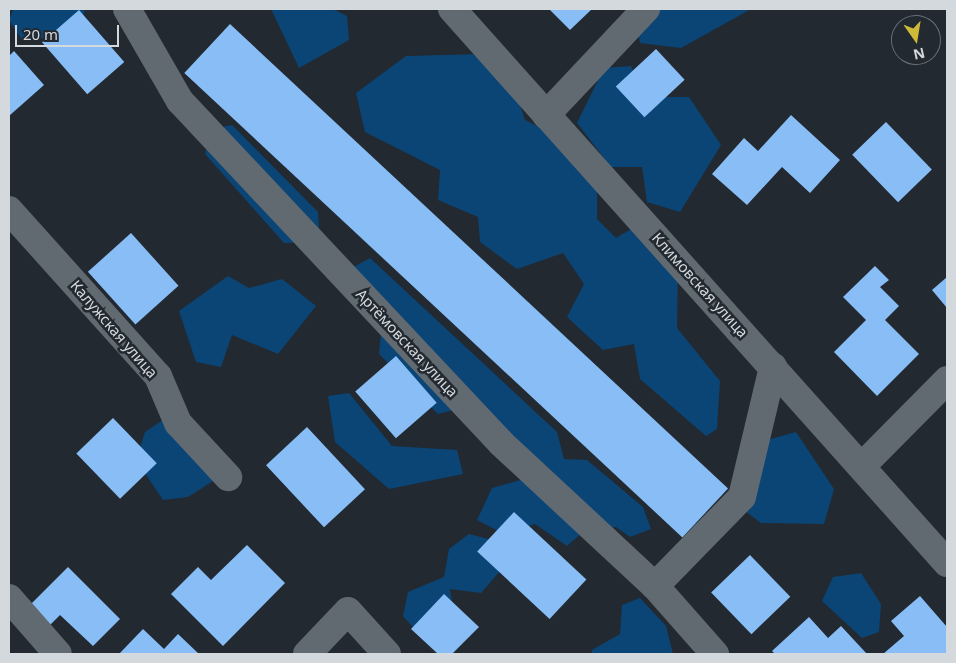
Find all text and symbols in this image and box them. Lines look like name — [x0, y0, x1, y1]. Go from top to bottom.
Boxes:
scale bar — [18, 15, 121, 47]
north arrow — [891, 15, 941, 65]
text: 20 m — [23, 24, 58, 44]
text: N — [912, 44, 927, 65]
street label: Климовская улица — [648, 229, 752, 341]
street label: Калужская улица — [67, 276, 161, 382]
street label: Артёмовская улица — [352, 285, 462, 401]

